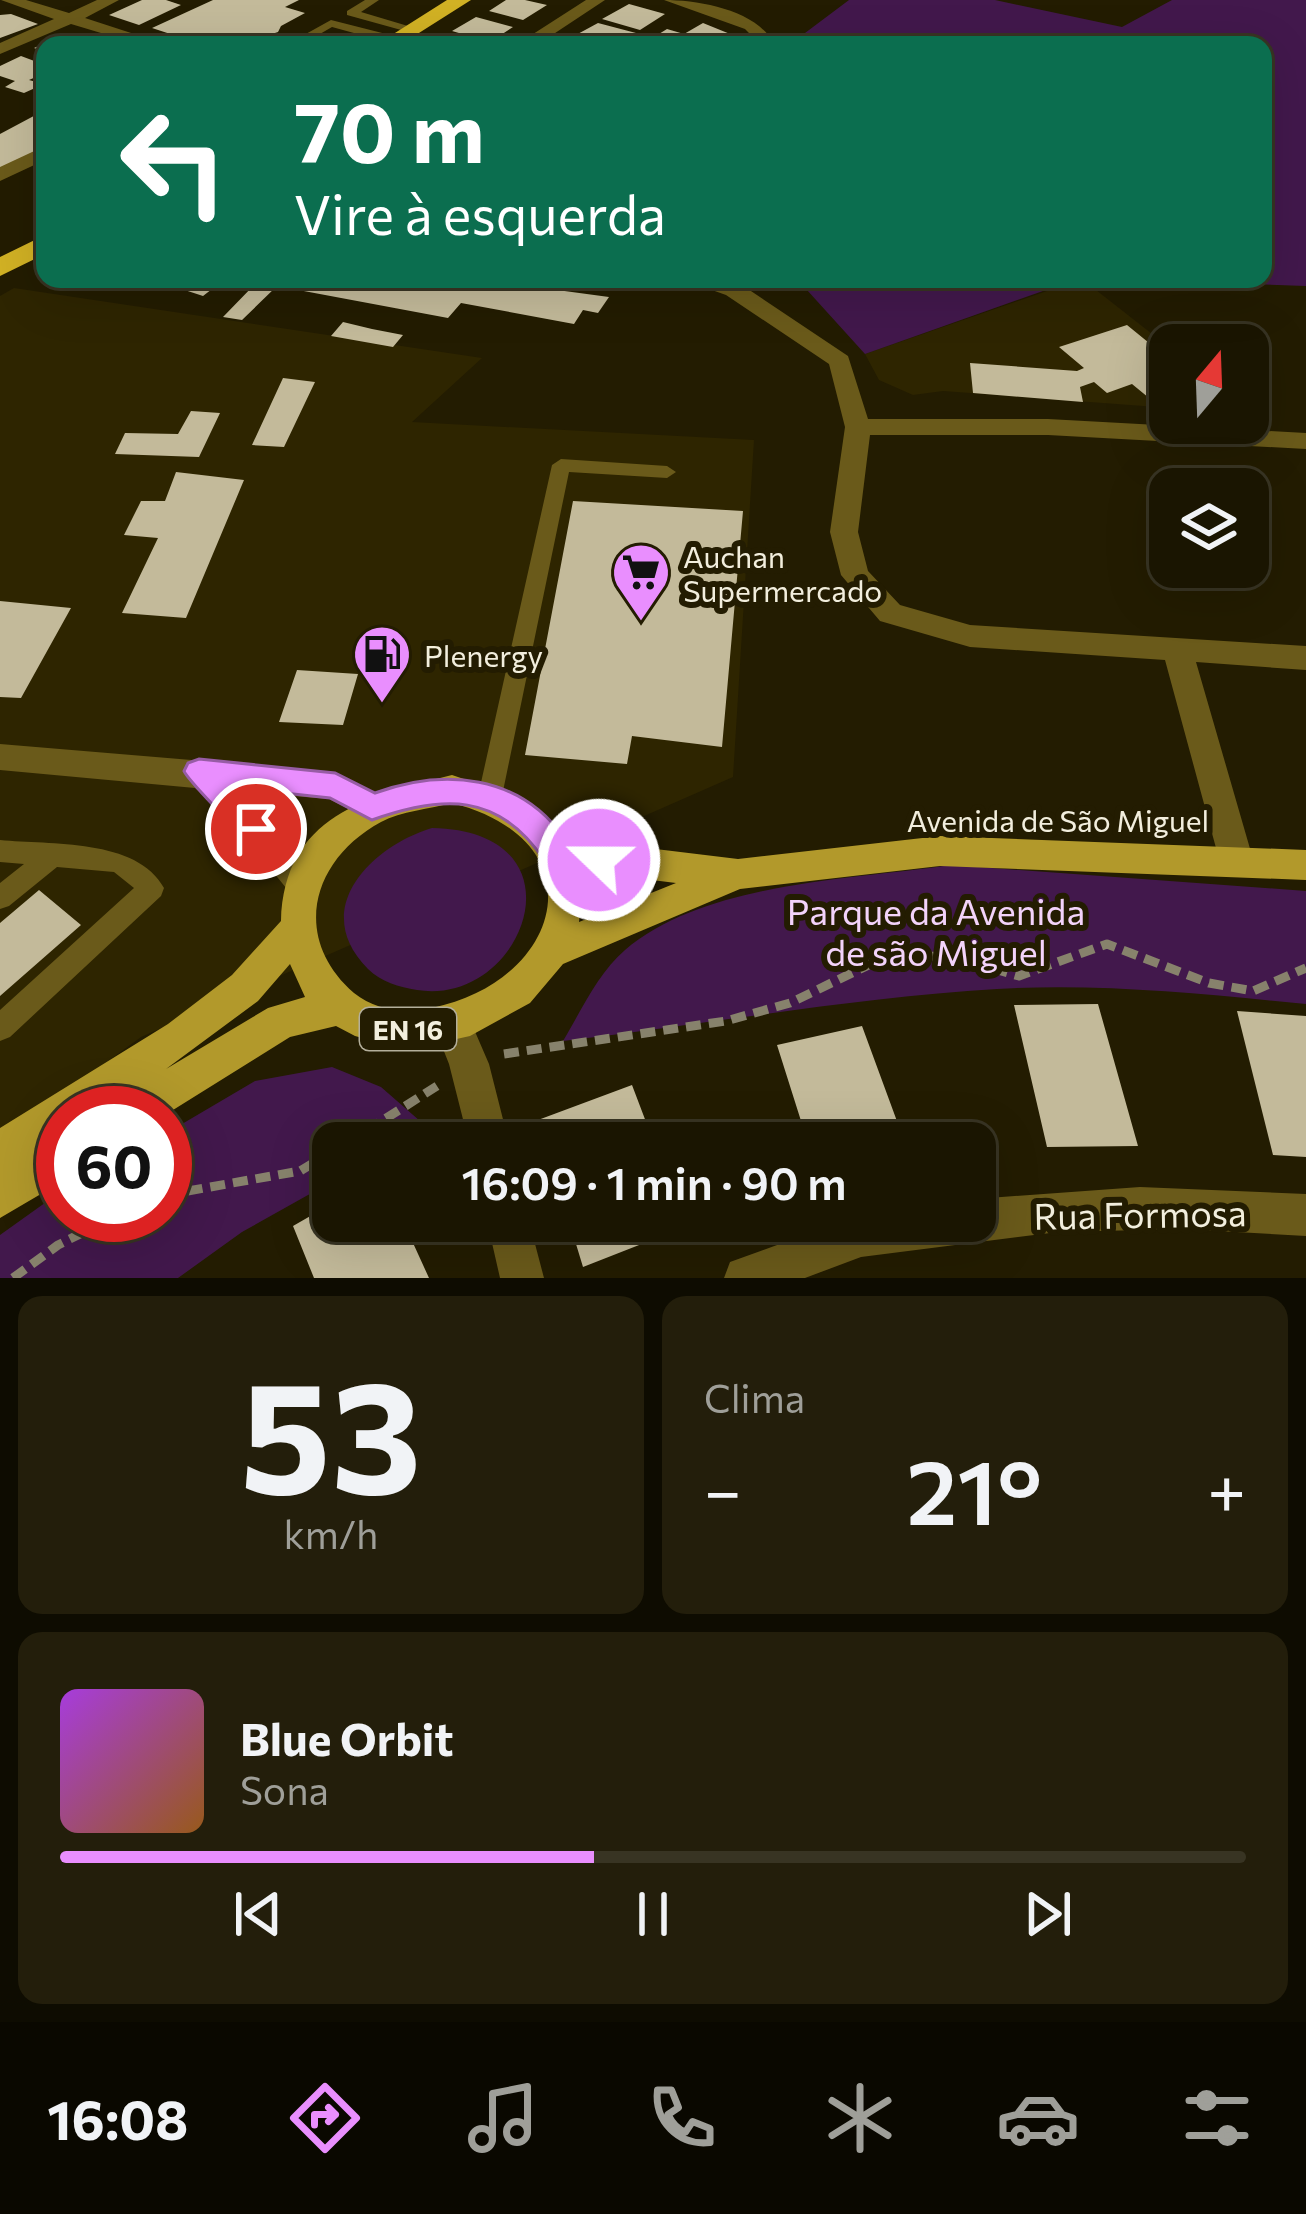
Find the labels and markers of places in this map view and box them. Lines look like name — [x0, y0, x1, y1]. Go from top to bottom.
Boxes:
place label: Auchan Supermercado — [683, 537, 882, 608]
supermarket icon: Auchan Supermercado — [610, 541, 672, 623]
fuel station icon: Plenergy — [351, 623, 413, 705]
place label: Plenergy — [424, 636, 543, 673]
pin — [205, 778, 307, 880]

